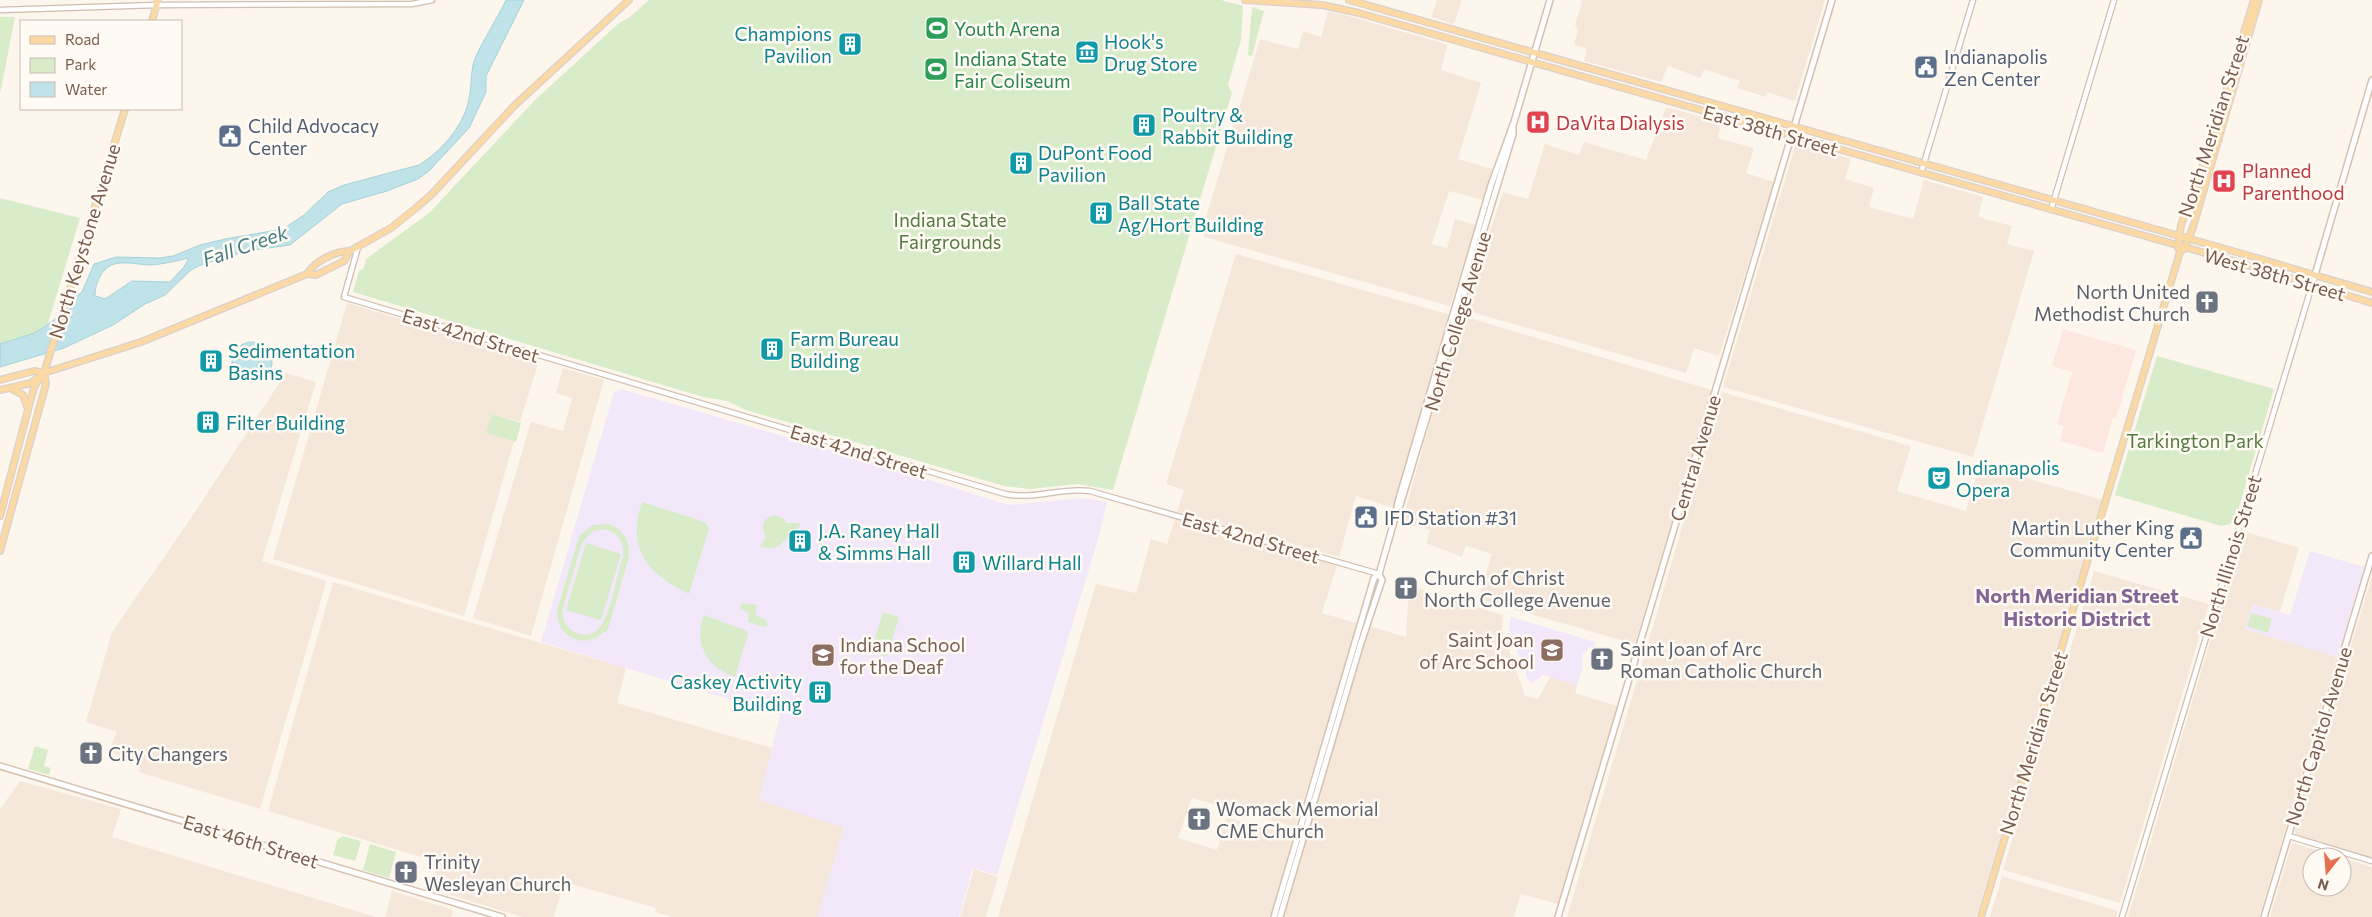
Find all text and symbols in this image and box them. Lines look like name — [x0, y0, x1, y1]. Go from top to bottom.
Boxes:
sports icon: Youth Arena — [924, 15, 950, 41]
place label: Youth Arena — [954, 17, 1060, 40]
legend — [20, 20, 182, 110]
place label: Champions Pavilion — [735, 22, 832, 67]
text: Road — [65, 30, 100, 48]
place label: Hook's Drug Store — [1104, 30, 1197, 75]
building icon: Champions Pavilion — [837, 31, 863, 57]
street label: North Meridian Street — [2173, 32, 2253, 220]
museum icon: Hook's Drug Store — [1074, 39, 1100, 65]
place label: Indianapolis Zen Center — [1944, 45, 2048, 90]
place label: Indiana State Fair Coliseum — [954, 47, 1071, 92]
public building icon: Indianapolis Zen Center — [1913, 54, 1939, 80]
text: Park — [65, 55, 96, 73]
sports icon: Indiana State Fair Coliseum — [923, 56, 949, 82]
text: Water — [65, 80, 107, 98]
street label: East 38th Street — [1701, 100, 1841, 160]
place label: Poultry & Rabbit Building — [1162, 103, 1293, 148]
hospital icon: DaVita Dialysis — [1525, 109, 1551, 135]
place label: DaVita Dialysis — [1556, 111, 1685, 134]
building icon: Poultry & Rabbit Building — [1131, 112, 1157, 138]
place label: Child Advocacy Center — [248, 114, 379, 159]
public building icon: Child Advocacy Center — [217, 123, 243, 149]
street label: North Keystone Avenue — [43, 141, 125, 341]
place label: DuPont Food Pavilion — [1038, 141, 1152, 186]
building icon: DuPont Food Pavilion — [1008, 150, 1034, 176]
place label: Planned Parenthood — [2242, 159, 2344, 204]
hospital icon: Planned Parenthood — [2211, 168, 2237, 194]
place label: Ball State Ag/Hort Building — [1118, 191, 1264, 236]
building icon: Ball State Ag/Hort Building — [1088, 200, 1114, 226]
park label: Indiana State Fairgrounds — [894, 208, 1006, 253]
water label: Fall Creek — [199, 219, 292, 271]
street label: North College Avenue — [1419, 228, 1495, 414]
street label: West 38th Street — [2201, 243, 2349, 305]
place label: North United Methodist Church — [2034, 280, 2190, 325]
church icon: North United Methodist Church — [2194, 289, 2220, 315]
street label: East 42nd Street — [400, 303, 543, 367]
place label: Farm Bureau Building — [790, 327, 899, 372]
building icon: Farm Bureau Building — [759, 336, 785, 362]
place label: Sedimentation Basins — [228, 339, 355, 384]
building icon: Sedimentation Basins — [198, 348, 224, 374]
street label: Central Avenue — [1665, 392, 1725, 524]
building icon: Filter Building — [195, 409, 221, 435]
place label: Filter Building — [226, 411, 345, 434]
street label: East 42nd Street — [788, 419, 931, 483]
park label: Tarkington Park — [2126, 429, 2264, 452]
place label: Indianapolis Opera — [1956, 456, 2060, 501]
theatre icon: Indianapolis Opera — [1926, 465, 1952, 491]
street label: North Illinois Street — [2194, 472, 2266, 640]
public building icon: IFD Station #31 — [1353, 504, 1379, 530]
street label: East 42nd Street — [1180, 506, 1323, 568]
place label: IFD Station #31 — [1384, 506, 1517, 529]
place label: Martin Luther King Community Center — [2010, 516, 2174, 561]
place label: J.A. Raney Hall & Simms Hall — [818, 519, 940, 564]
public building icon: Martin Luther King Community Center — [2178, 525, 2204, 551]
building icon: J.A. Raney Hall & Simms Hall — [787, 528, 813, 554]
building icon: Willard Hall — [951, 549, 977, 575]
place label: Willard Hall — [982, 551, 1082, 574]
place label: Church of Christ North College Avenue — [1424, 566, 1611, 611]
church icon: Church of Christ North College Avenue — [1393, 575, 1419, 601]
district label: North Meridian Street Historic District — [1975, 583, 2179, 630]
place label: Saint Joan of Arc School — [1419, 628, 1534, 673]
place label: Indiana School for the Deaf — [840, 633, 965, 678]
school or university icon: Saint Joan of Arc School — [1539, 637, 1565, 663]
place label: Saint Joan of Arc Roman Catholic Church — [1620, 637, 1822, 682]
school or university icon: Indiana School for the Deaf — [810, 642, 836, 668]
street label: North Capitol Avenue — [2280, 644, 2356, 828]
church icon: Saint Joan of Arc Roman Catholic Church — [1589, 646, 1615, 672]
street label: North Meridian Street — [1994, 648, 2072, 837]
place label: Caskey Activity Building — [670, 670, 802, 715]
building icon: Caskey Activity Building — [807, 679, 833, 705]
church icon: City Changers — [78, 740, 104, 766]
place label: City Changers — [108, 742, 228, 765]
place label: Womack Memorial CME Church — [1216, 797, 1379, 842]
church icon: Womack Memorial CME Church — [1186, 806, 1212, 832]
street label: East 46th Street — [181, 810, 322, 873]
north arrow — [2302, 847, 2352, 897]
place label: Trinity Wesleyan Church — [424, 850, 572, 895]
church icon: Trinity Wesleyan Church — [393, 859, 419, 885]
text: N — [2316, 875, 2331, 895]

